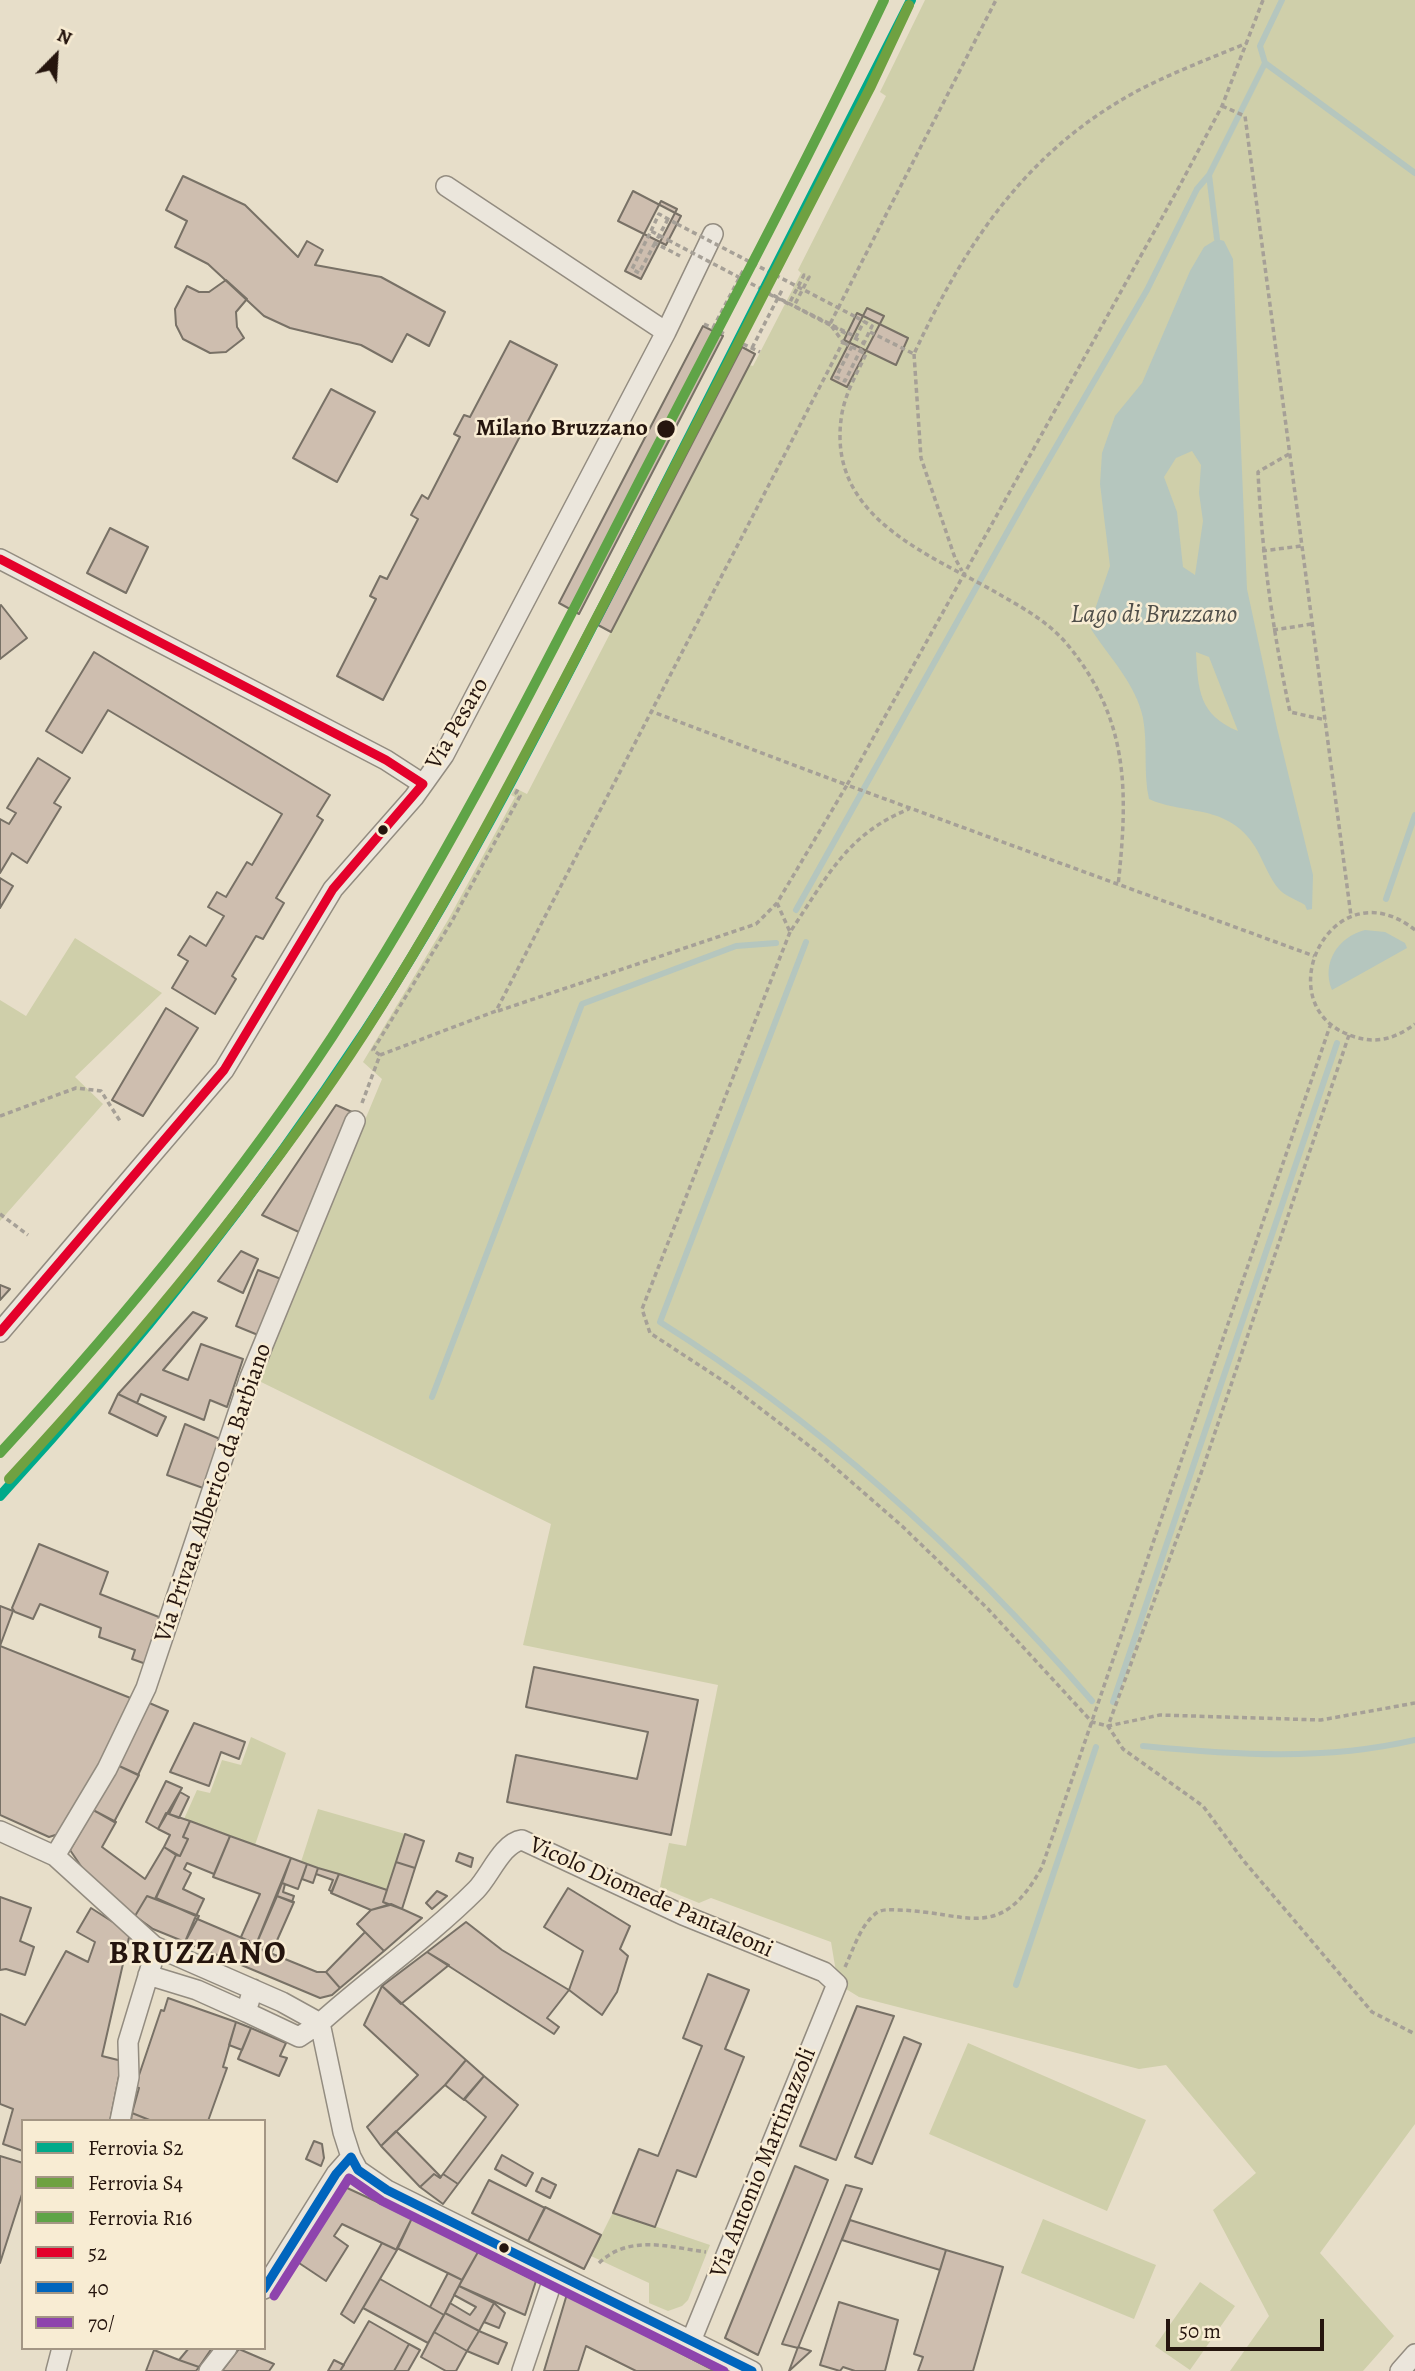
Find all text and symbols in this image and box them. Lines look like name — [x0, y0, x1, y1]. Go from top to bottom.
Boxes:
north arrow — [21, 21, 91, 91]
text: N — [53, 22, 76, 52]
place label: Milano Bruzzano — [476, 415, 648, 443]
marker: Milano Bruzzano — [655, 418, 677, 440]
water label: Lago di Bruzzano — [1071, 600, 1237, 632]
street label: Via Pesaro — [420, 673, 496, 775]
unlabelled marker — [376, 823, 390, 837]
street label: Via Privata Alberico da Barbiano — [149, 1340, 279, 1646]
street label: Vicolo Diomede Pantaleoni — [524, 1831, 778, 1965]
district label: BRUZZANO — [109, 1936, 287, 1974]
street label: Via Antonio Martinazzoli — [705, 2044, 823, 2282]
legend — [21, 2119, 266, 2350]
text: Ferrovia S2 — [88, 2134, 184, 2162]
text: Ferrovia S4 — [88, 2169, 183, 2197]
text: Ferrovia R16 — [88, 2204, 192, 2232]
text: 52 — [88, 2239, 107, 2267]
unlabelled marker — [497, 2241, 511, 2255]
text: 40 — [88, 2274, 109, 2302]
scale bar — [1170, 2304, 1328, 2348]
text: 70/ — [88, 2309, 115, 2337]
text: 50 m — [1179, 2317, 1221, 2345]

